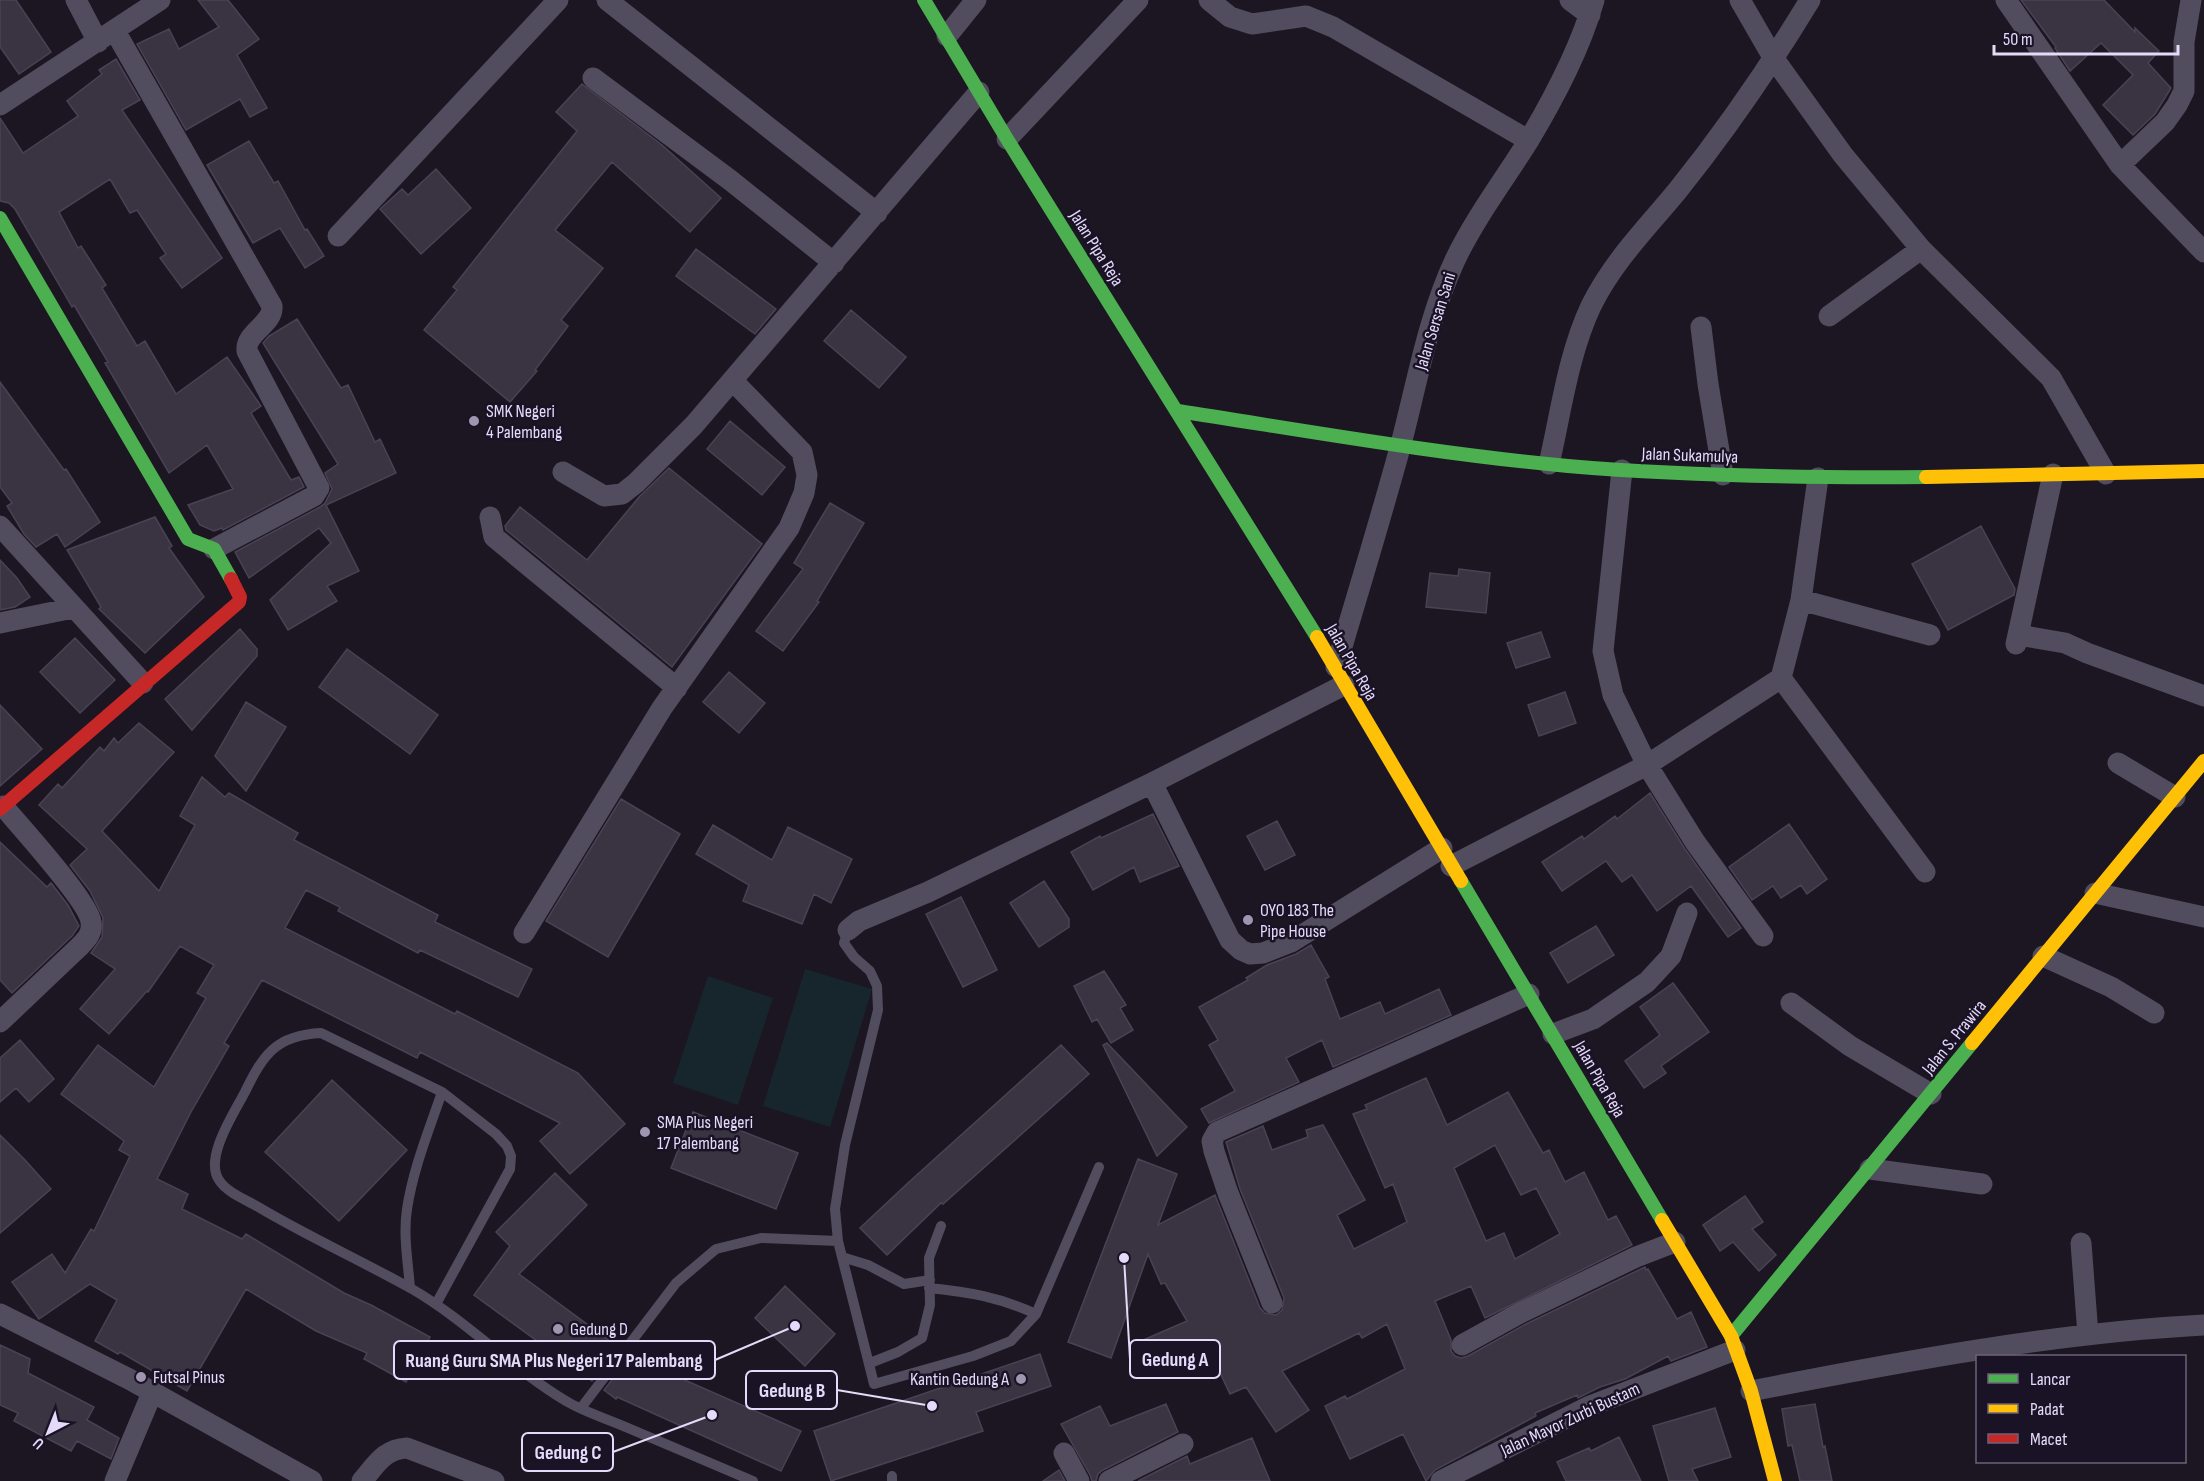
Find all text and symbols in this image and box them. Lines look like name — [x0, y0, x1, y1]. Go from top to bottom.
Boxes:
scale bar — [1994, 18, 2178, 56]
text: 50 m — [2003, 29, 2033, 50]
street label: Jalan Pipa Reja — [1065, 206, 1128, 290]
street label: Jalan Sersan Sani — [1410, 270, 1460, 373]
place label: SMK Negeri 4 Palembang — [486, 401, 562, 443]
marker: SMK Negeri 4 Palembang — [467, 414, 481, 428]
street label: Jalan Sukamulya — [1640, 443, 1739, 468]
street label: Jalan Pipa Reja — [1321, 619, 1382, 704]
place label: OYO 183 The Pipe House — [1260, 900, 1334, 942]
marker: OYO 183 The Pipe House — [1241, 913, 1255, 927]
street label: Jalan S. Prawira — [1917, 996, 1991, 1080]
street label: Jalan Pipa Reja — [1569, 1036, 1630, 1121]
place label: SMA Plus Negeri 17 Palembang — [657, 1112, 753, 1154]
marker: SMA Plus Negeri 17 Palembang — [638, 1125, 652, 1139]
place label: Gedung D — [570, 1319, 628, 1340]
marker: Gedung D — [551, 1322, 565, 1336]
callout: Gedung A — [1130, 1340, 1220, 1378]
callout: Ruang Guru SMA Plus Negeri 17 Palembang — [394, 1341, 715, 1379]
text: Gedung A — [1142, 1348, 1209, 1372]
text: Ruang Guru SMA Plus Negeri 17 Palembang — [405, 1349, 703, 1373]
legend — [1976, 1355, 2186, 1463]
place label: Futsal Pinus — [153, 1367, 225, 1388]
place label: Kantin Gedung A — [910, 1369, 1009, 1390]
text: Lancar — [2030, 1369, 2070, 1390]
marker: Futsal Pinus — [134, 1370, 148, 1384]
callout: Gedung B — [746, 1371, 837, 1409]
marker: Kantin Gedung A — [1014, 1372, 1028, 1386]
street label: Jalan Mayor Zurbi Bustam — [1497, 1378, 1643, 1461]
text: Gedung B — [759, 1379, 825, 1403]
text: Padat — [2030, 1399, 2065, 1420]
north arrow — [18, 1403, 78, 1463]
text: Macet — [2030, 1429, 2068, 1450]
text: U — [30, 1433, 48, 1453]
callout: Gedung C — [522, 1433, 613, 1471]
text: Gedung C — [534, 1441, 602, 1465]

